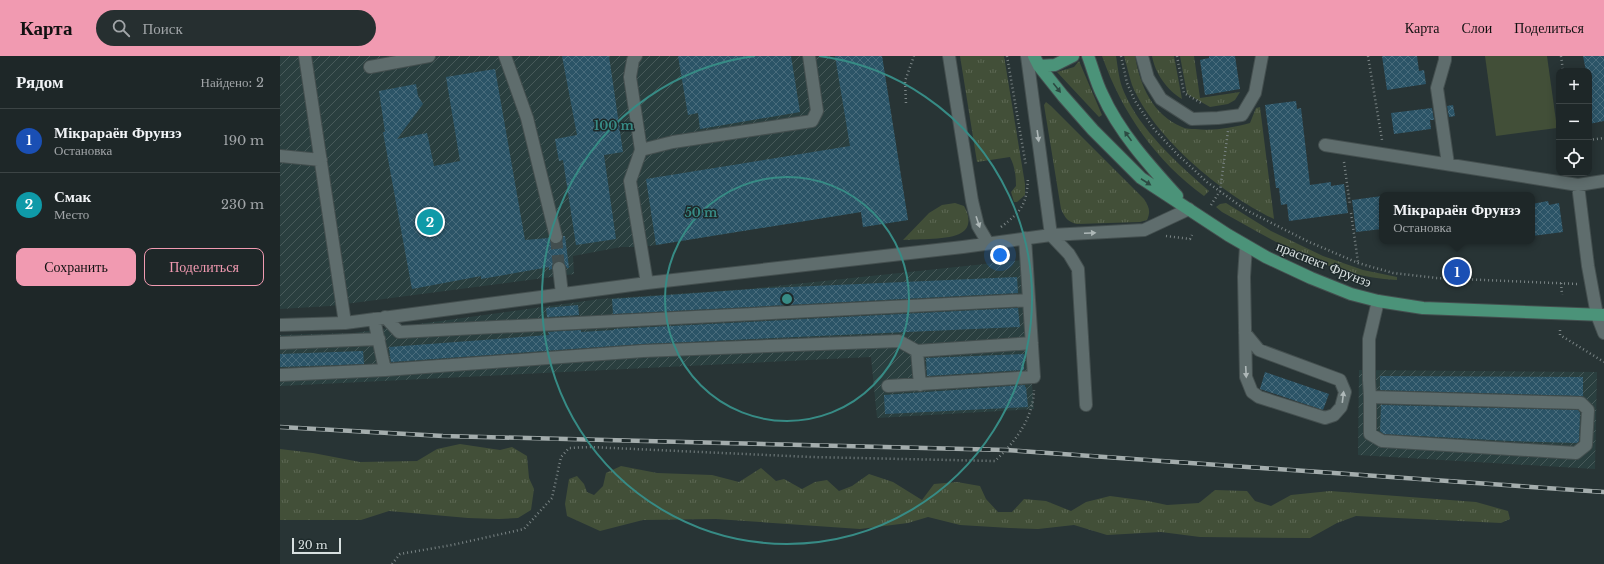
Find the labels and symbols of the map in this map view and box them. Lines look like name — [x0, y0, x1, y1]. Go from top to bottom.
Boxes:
one-way arrow — [1052, 82, 1061, 93]
text: 100 m — [594, 118, 635, 133]
one-way arrow — [1035, 130, 1041, 142]
one-way arrow — [1124, 131, 1132, 142]
one-way arrow — [1140, 178, 1152, 185]
text: 50 m — [685, 205, 718, 220]
pin: 2 — [417, 207, 443, 237]
one-way arrow — [975, 217, 981, 229]
one-way arrow — [1084, 229, 1096, 236]
street label: праспект Фрунзэ — [1274, 237, 1374, 291]
your location — [990, 245, 1010, 265]
pin: 1 — [1444, 257, 1470, 287]
centre of rings — [780, 292, 794, 306]
one-way arrow — [1243, 366, 1250, 378]
one-way arrow — [1340, 390, 1346, 403]
scale bar — [292, 536, 341, 555]

